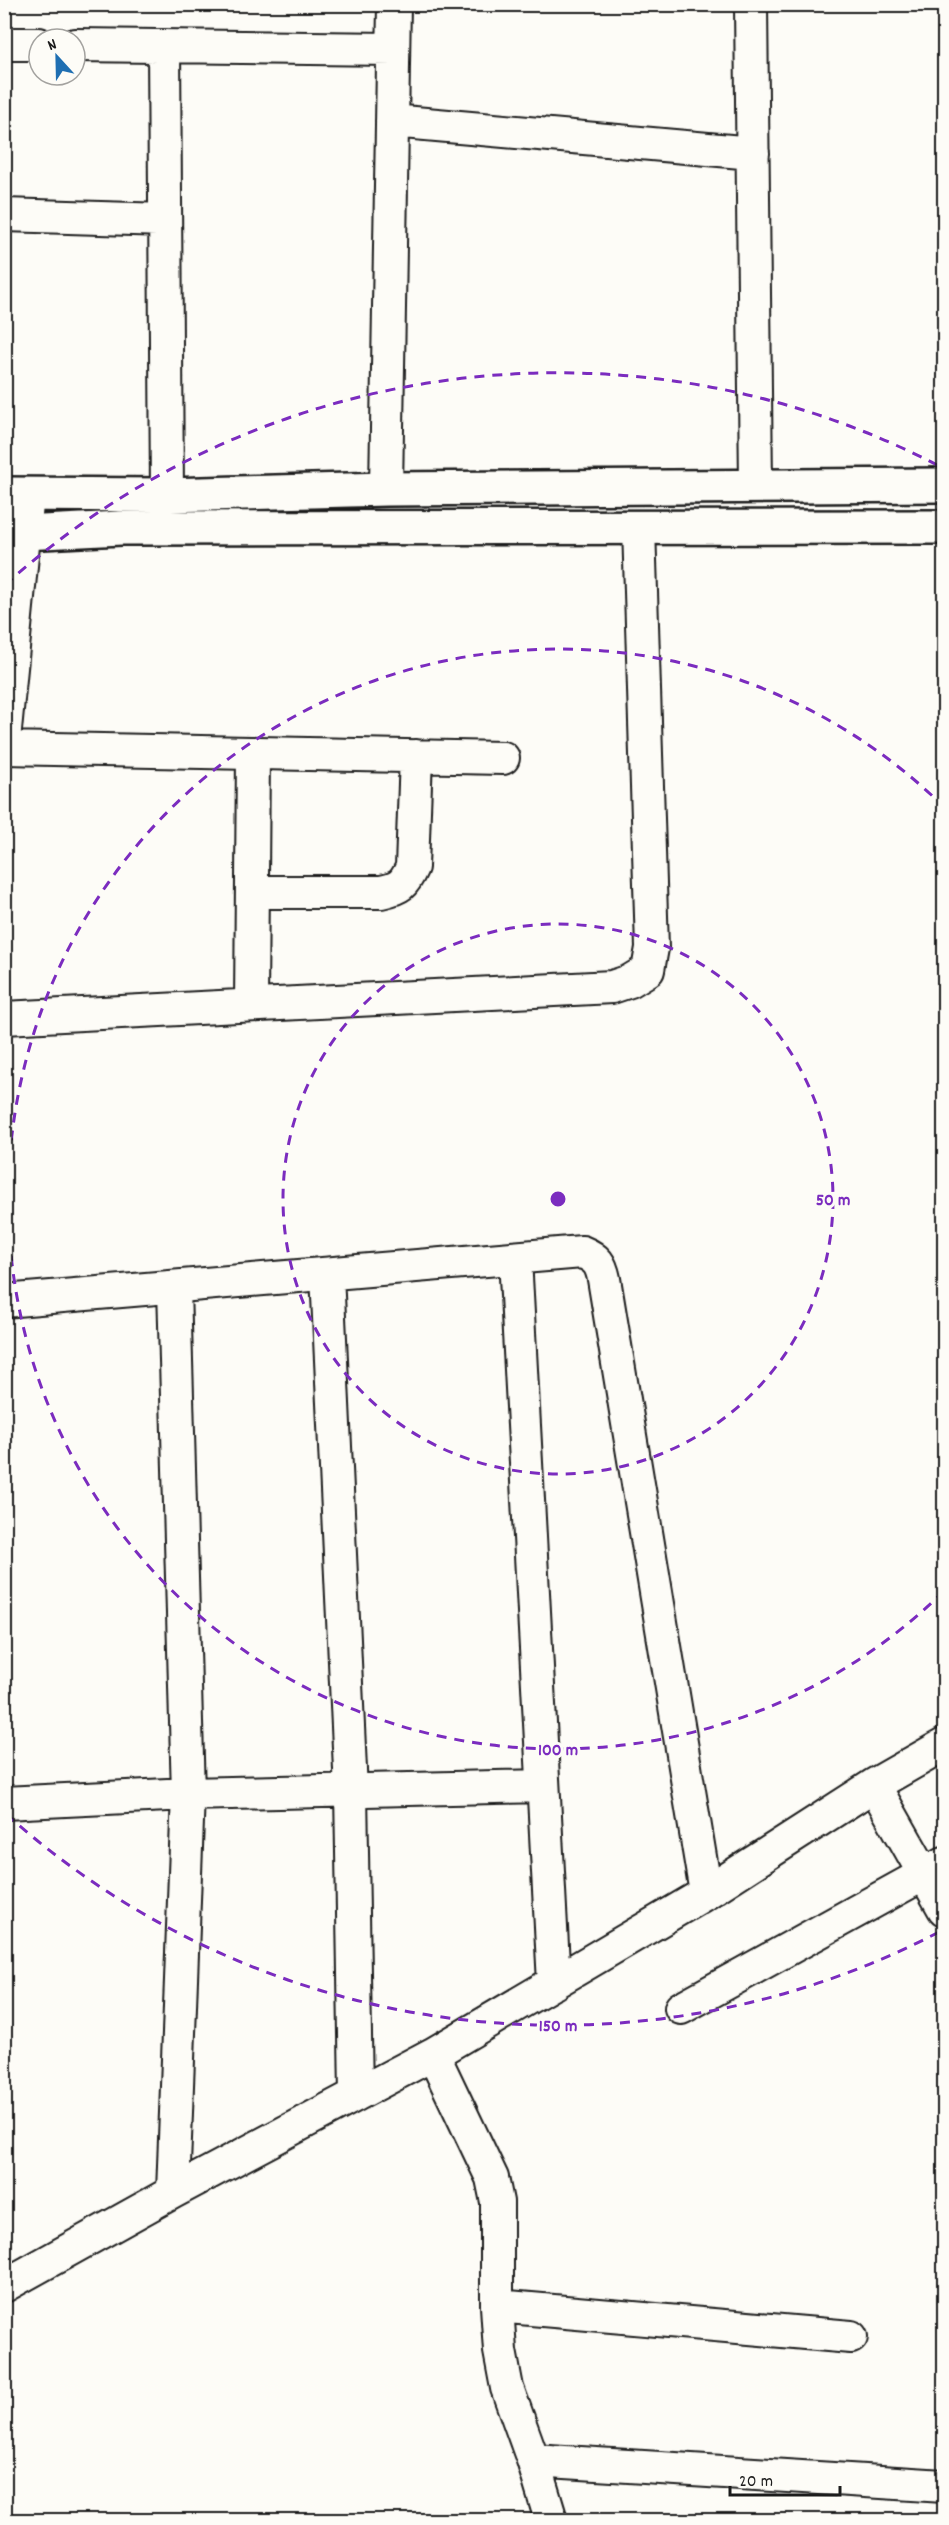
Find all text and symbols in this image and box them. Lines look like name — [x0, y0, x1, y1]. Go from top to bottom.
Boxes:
north arrow — [27, 27, 87, 87]
text: N — [44, 33, 60, 58]
centre of rings — [548, 1189, 568, 1209]
text: 50 m — [816, 1189, 850, 1214]
text: 100 m — [538, 1739, 578, 1764]
text: 150 m — [539, 2015, 577, 2040]
scale bar — [730, 2459, 840, 2497]
text: 20 m — [739, 2470, 773, 2495]

